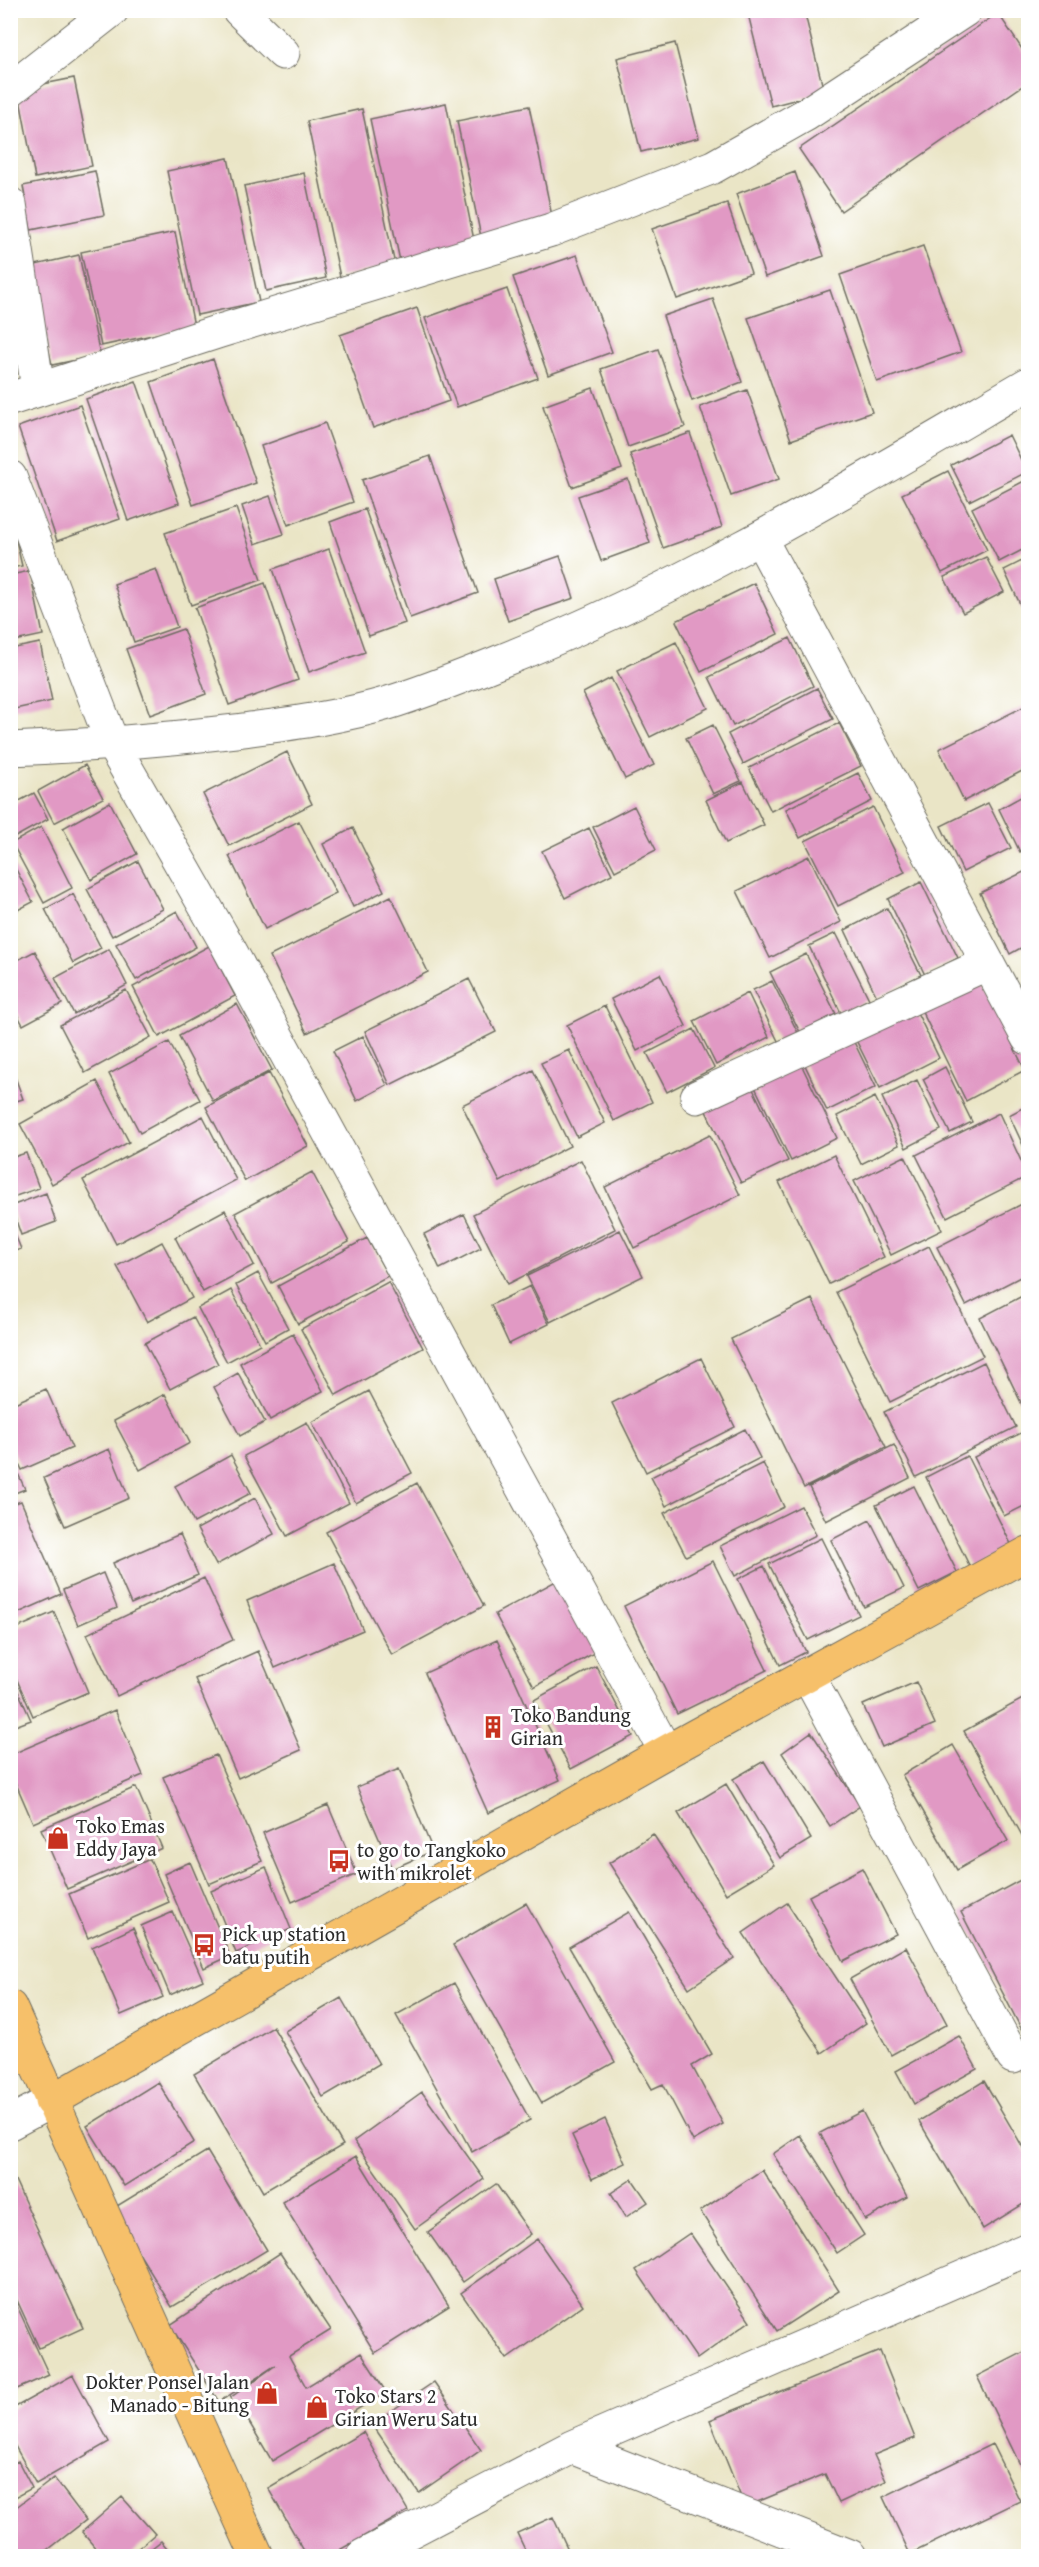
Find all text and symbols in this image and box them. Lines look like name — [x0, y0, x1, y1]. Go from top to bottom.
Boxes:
place label: Toko Bandung Girian — [511, 1700, 631, 1752]
building icon: Toko Bandung Girian — [480, 1714, 506, 1740]
place label: Toko Emas Eddy Jaya — [76, 1811, 165, 1863]
shop icon: Toko Emas Eddy Jaya — [45, 1825, 71, 1851]
place label: to go to Tangkoko with mikrolet — [357, 1835, 506, 1887]
bus stop icon: to go to Tangkoko with mikrolet — [326, 1848, 352, 1874]
place label: Pick up station batu putih — [222, 1919, 346, 1971]
bus stop icon: Pick up station batu putih — [191, 1932, 217, 1958]
place label: Dokter Ponsel Jalan Manado - Bitung — [86, 2367, 249, 2419]
shop icon: Dokter Ponsel Jalan Manado - Bitung — [254, 2380, 280, 2406]
place label: Toko Stars 2 Girian Weru Satu — [335, 2381, 478, 2433]
shop icon: Toko Stars 2 Girian Weru Satu — [304, 2394, 330, 2420]

